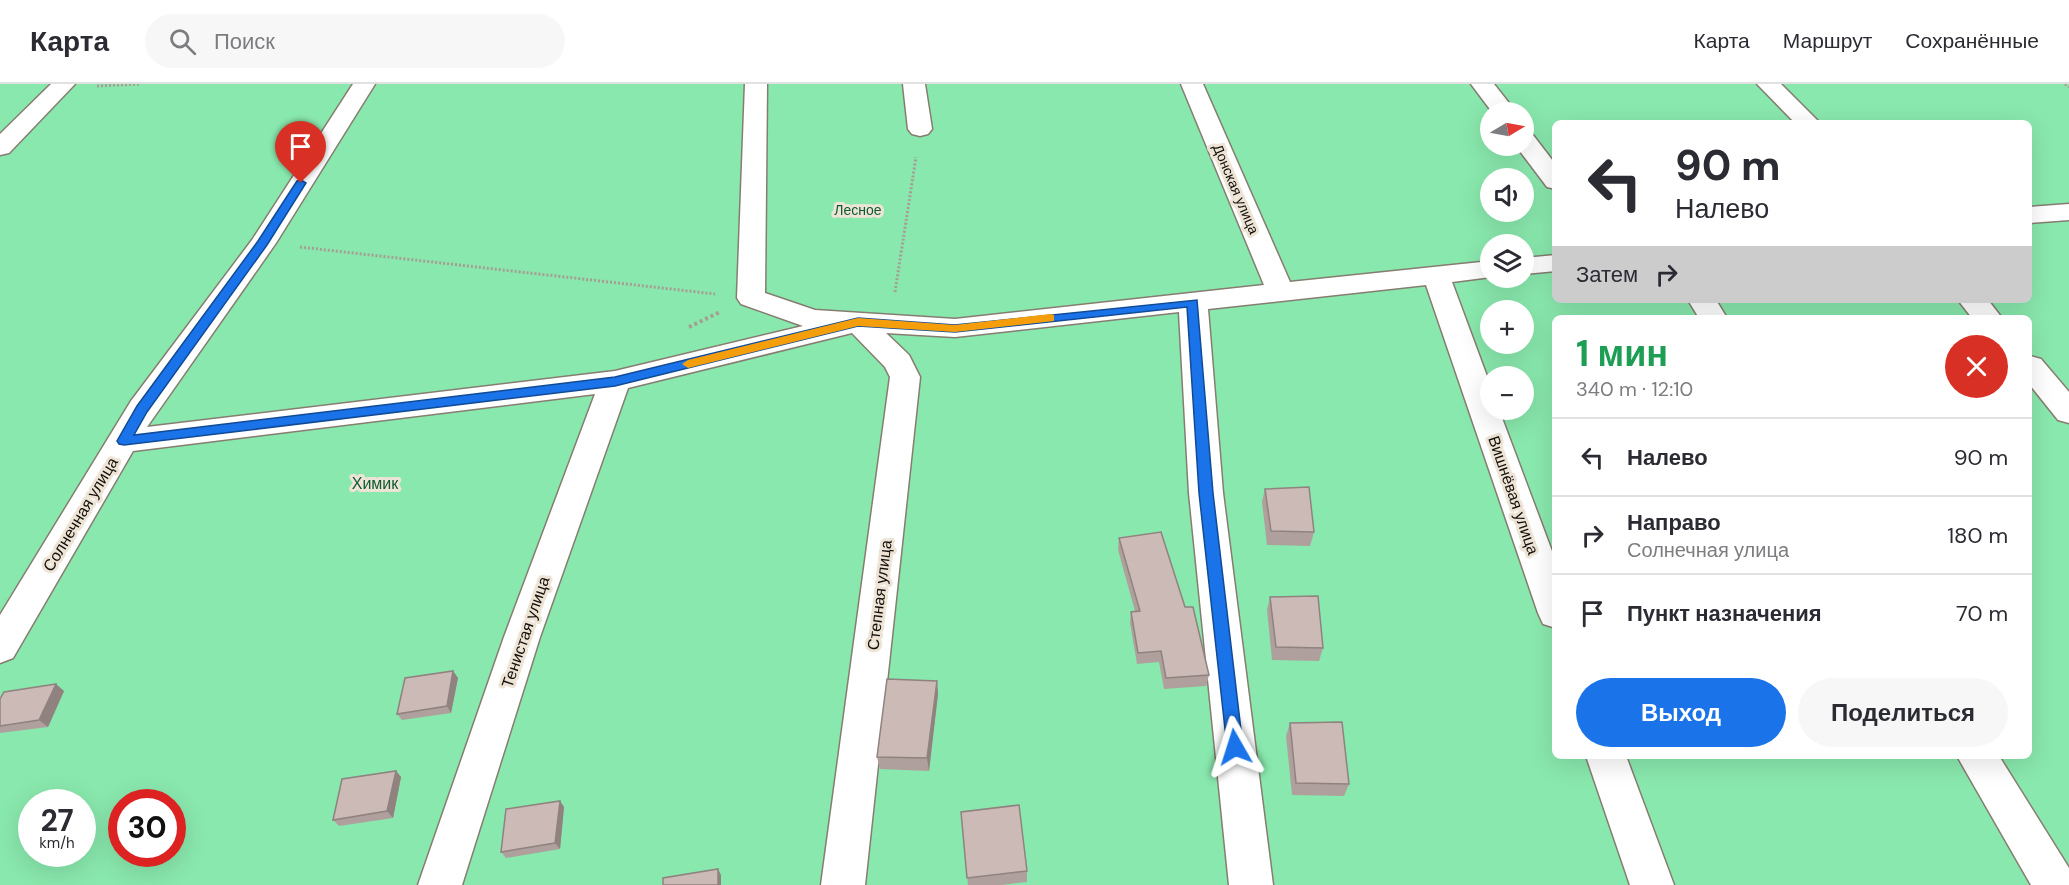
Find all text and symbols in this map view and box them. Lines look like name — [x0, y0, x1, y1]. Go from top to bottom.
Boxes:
search box — [145, 14, 565, 68]
text: Карта — [30, 23, 109, 60]
icon: search — [166, 25, 199, 58]
text: Поиск — [214, 27, 275, 56]
text: Карта — [1694, 27, 1750, 55]
text: Маршрут — [1783, 27, 1872, 55]
text: Сохранённые — [1905, 27, 2039, 55]
north arrow — [1480, 102, 1534, 156]
map controls — [1480, 102, 1534, 420]
pin — [275, 121, 326, 183]
icon: arrive — [284, 130, 317, 163]
text: 90 m — [1675, 138, 1781, 193]
street label: Донская улица — [1209, 141, 1263, 237]
icon: left — [1576, 144, 1654, 222]
button: sound — [1480, 168, 1534, 222]
text: Налево — [1675, 191, 1769, 226]
park label: Лесное — [834, 201, 882, 219]
button: layers — [1480, 234, 1534, 288]
icon: right — [1650, 258, 1683, 291]
text: Затем — [1576, 260, 1638, 289]
button: + — [1480, 300, 1534, 354]
text: 1 мин — [1576, 330, 1668, 377]
button: close — [1945, 335, 2008, 398]
button: − — [1480, 366, 1534, 420]
text: 340 m · 12:10 — [1576, 376, 1693, 402]
street label: Вишнёвая улица — [1483, 433, 1544, 557]
icon: left — [1576, 441, 1609, 474]
text: Налево — [1627, 443, 1708, 472]
text: 90 m — [1954, 443, 2008, 472]
street label: Солнечная улица — [38, 453, 123, 575]
park label: Химик — [352, 473, 399, 494]
text: Направо — [1627, 508, 1721, 537]
icon: right — [1576, 519, 1609, 552]
text: 180 m — [1947, 521, 2008, 550]
text: Солнечная улица — [1627, 537, 1789, 563]
street label: Степная улица — [862, 539, 897, 651]
street label: Тенистая улица — [497, 574, 554, 691]
icon: arrive — [1576, 597, 1609, 630]
text: Пункт назначения — [1627, 599, 1822, 628]
text: 70 m — [1956, 599, 2008, 628]
button: Выход — [1576, 678, 1786, 747]
button: Поделиться — [1798, 678, 2008, 747]
position arrow — [1203, 715, 1267, 779]
speed limit sign: 30 — [108, 789, 186, 867]
text: 27 — [40, 801, 74, 840]
text: km/h — [39, 833, 75, 853]

